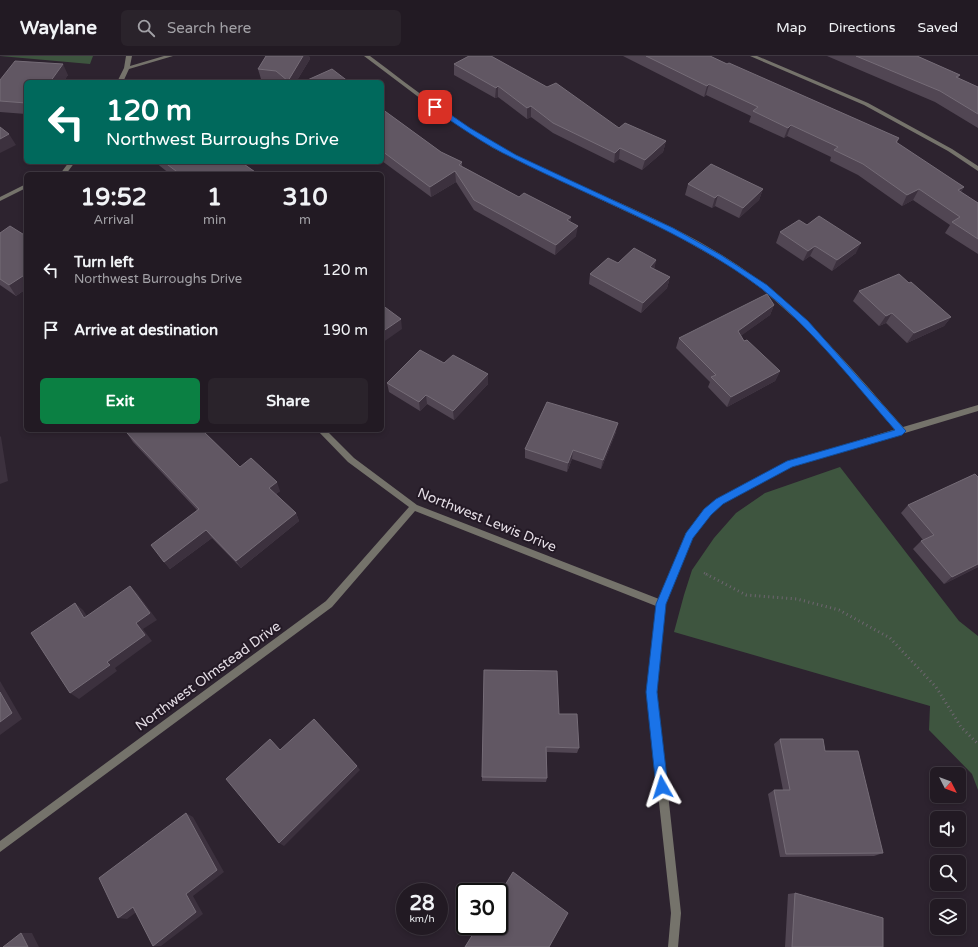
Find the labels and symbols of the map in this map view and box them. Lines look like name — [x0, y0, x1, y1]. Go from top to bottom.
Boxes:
pin — [418, 90, 452, 124]
street label: Northwest Lewis Drive — [415, 484, 559, 556]
street label: Northwest Olmstead Drive — [132, 618, 284, 734]
position arrow — [641, 766, 683, 808]
north arrow — [930, 767, 966, 803]
speed limit sign: 30 — [456, 883, 508, 935]

